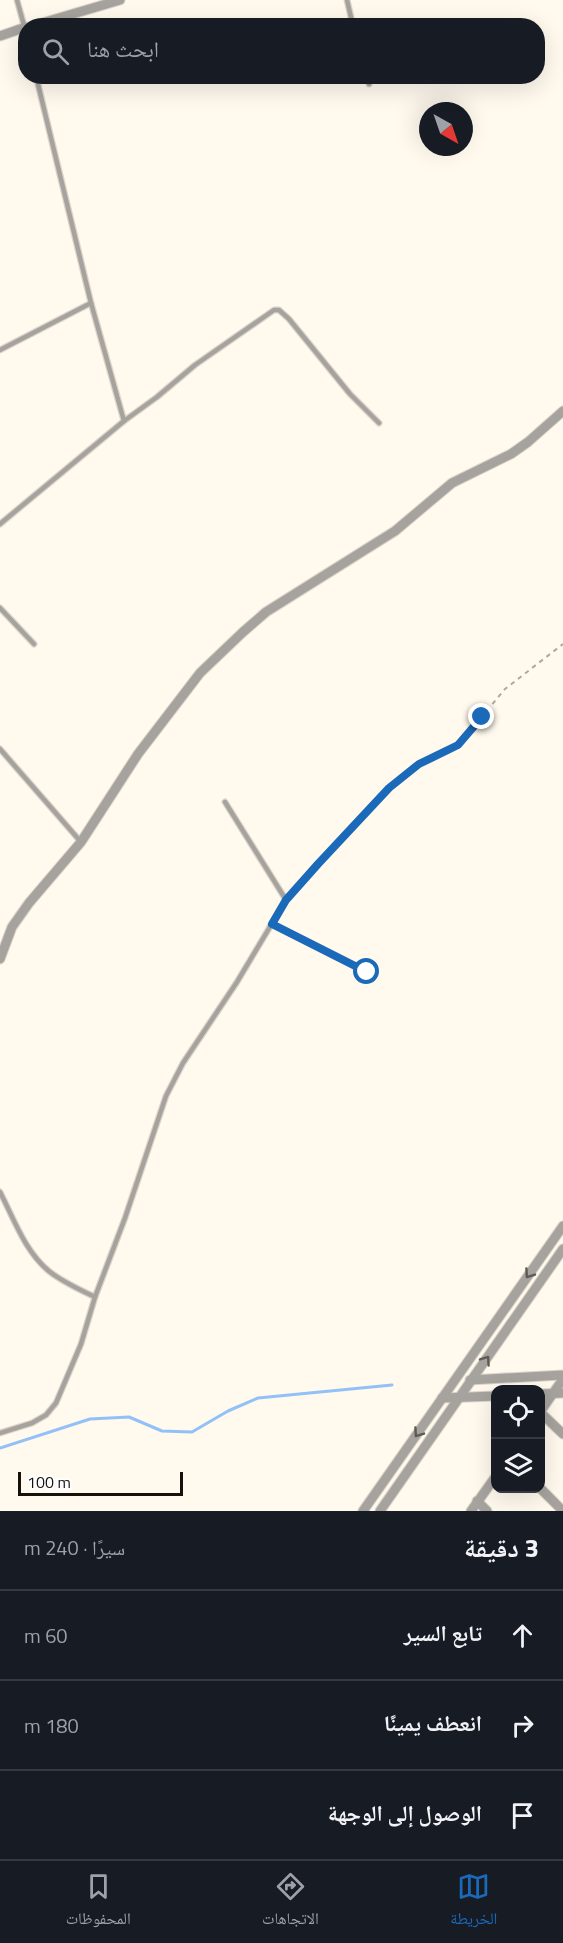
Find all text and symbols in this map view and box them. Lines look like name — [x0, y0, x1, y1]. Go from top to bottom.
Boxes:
search box — [18, 18, 545, 84]
text: ابحث هنا — [87, 32, 159, 66]
icon: search — [39, 35, 72, 68]
north arrow — [419, 102, 473, 156]
route end — [468, 703, 494, 729]
route start — [353, 958, 379, 984]
one-way arrow — [525, 1267, 536, 1278]
one-way arrow — [479, 1355, 490, 1366]
map controls — [491, 1385, 545, 1493]
button: locate — [491, 1385, 545, 1439]
one-way arrow — [414, 1427, 425, 1438]
button: layers — [491, 1439, 545, 1493]
scale bar — [18, 1469, 183, 1496]
text: 100 m — [27, 1470, 71, 1494]
text: 3 دقيقة — [464, 1528, 539, 1567]
text: سيرًا · 240 m — [24, 1532, 125, 1563]
text: تابع السير — [404, 1616, 482, 1650]
icon: ahead — [506, 1619, 539, 1652]
text: 60 m — [24, 1620, 68, 1651]
text: انعطف يمينًا — [384, 1706, 482, 1740]
icon: right — [506, 1709, 539, 1742]
text: 180 m — [24, 1710, 79, 1741]
text: الوصول إلى الوجهة — [328, 1796, 482, 1830]
icon: arrive — [506, 1799, 539, 1832]
tab: المحفوظات — [66, 1870, 131, 1934]
tab: الاتجاهات — [262, 1870, 319, 1934]
tab: الخريطة — [450, 1870, 497, 1934]

